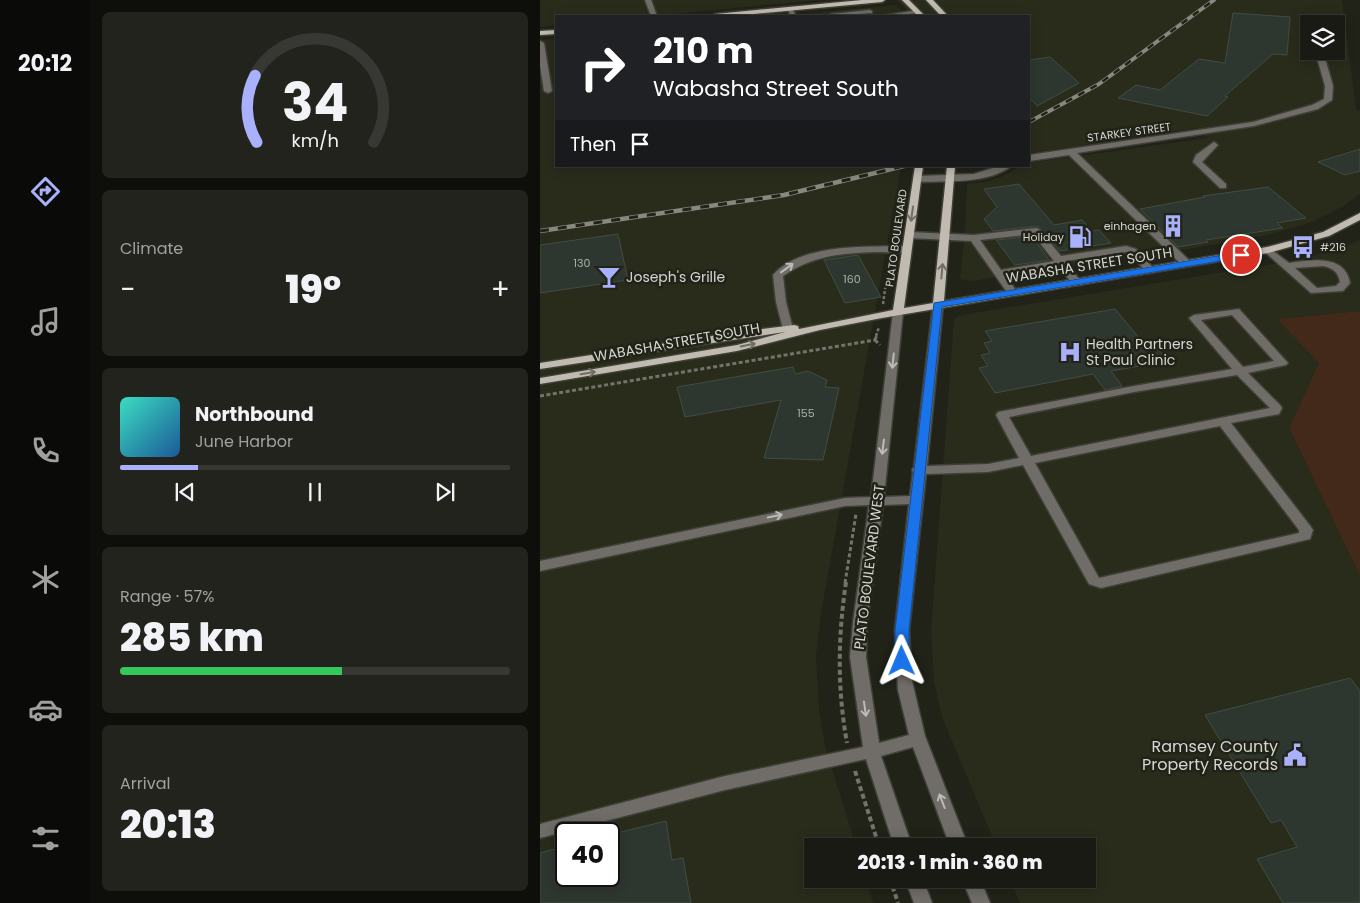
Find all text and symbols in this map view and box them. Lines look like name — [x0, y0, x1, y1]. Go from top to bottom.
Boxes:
map controls — [1300, 15, 1345, 60]
button: layers — [1300, 15, 1345, 60]
text: 210 m — [653, 26, 753, 75]
icon: right — [570, 35, 635, 100]
text: 20:12 — [18, 48, 72, 79]
text: 34 — [282, 66, 348, 139]
text: Wabasha Street South — [653, 73, 899, 104]
street label: STARKEY STREET — [1086, 118, 1172, 146]
text: km/h — [291, 128, 339, 153]
icon: arrive — [626, 130, 654, 158]
text: Then — [570, 131, 616, 158]
icon: directions — [28, 174, 63, 209]
street label: PLATO BOULEVARD — [881, 188, 911, 288]
one-way arrow — [907, 206, 917, 222]
building icon: einhagen — [1160, 213, 1186, 239]
place label: einhagen — [1104, 218, 1156, 234]
fuel station icon: Holiday — [1067, 224, 1093, 250]
place label: Holiday — [1023, 229, 1065, 245]
pin — [1220, 234, 1262, 276]
bus stop icon: #216 — [1290, 234, 1316, 260]
text: Climate — [120, 237, 183, 260]
place label: #216 — [1320, 239, 1346, 255]
icon: arrive — [1227, 241, 1255, 269]
street label: WABASHA STREET SOUTH — [1004, 242, 1174, 288]
house number: 130 — [574, 255, 591, 271]
text: 19° — [285, 263, 341, 316]
one-way arrow — [780, 263, 794, 273]
bar icon: Joseph's Grille — [596, 264, 622, 290]
one-way arrow — [937, 264, 946, 280]
place label: Joseph's Grille — [626, 267, 726, 287]
text: − — [120, 270, 135, 309]
text: + — [491, 270, 510, 309]
house number: 160 — [843, 271, 861, 287]
icon: music — [28, 304, 63, 339]
street label: WABASHA STREET SOUTH — [592, 318, 762, 366]
place label: Health Partners St Paul Clinic — [1086, 334, 1193, 370]
hospital icon: Health Partners St Paul Clinic — [1057, 339, 1083, 365]
one-way arrow — [740, 340, 756, 350]
one-way arrow — [888, 352, 898, 368]
one-way arrow — [580, 367, 596, 377]
text: Northbound — [195, 401, 314, 428]
house number: 155 — [797, 405, 815, 421]
text: June Harbor — [195, 430, 293, 453]
icon: phone — [28, 433, 63, 468]
one-way arrow — [878, 439, 888, 455]
icon: previous — [171, 478, 199, 506]
icon: pause — [301, 478, 329, 506]
icon: next — [431, 478, 459, 506]
street label: PLATO BOULEVARD WEST — [849, 483, 889, 651]
one-way arrow — [767, 511, 783, 521]
icon: climate — [28, 562, 63, 597]
text: Range · 57% — [120, 585, 214, 608]
text: 285 km — [120, 611, 264, 664]
position arrow — [875, 634, 927, 686]
icon: car — [28, 692, 63, 727]
one-way arrow — [860, 700, 870, 716]
place label: Ramsey County Property Records — [1142, 735, 1278, 776]
public building icon: Ramsey County Property Records — [1282, 742, 1308, 768]
text: Arrival — [120, 772, 170, 795]
one-way arrow — [937, 793, 946, 809]
text: 20:13 — [120, 798, 216, 851]
icon: filters — [28, 821, 63, 856]
speed limit sign: 40 — [555, 822, 620, 887]
text: 20:13 · 1 min · 360 m — [858, 849, 1043, 876]

